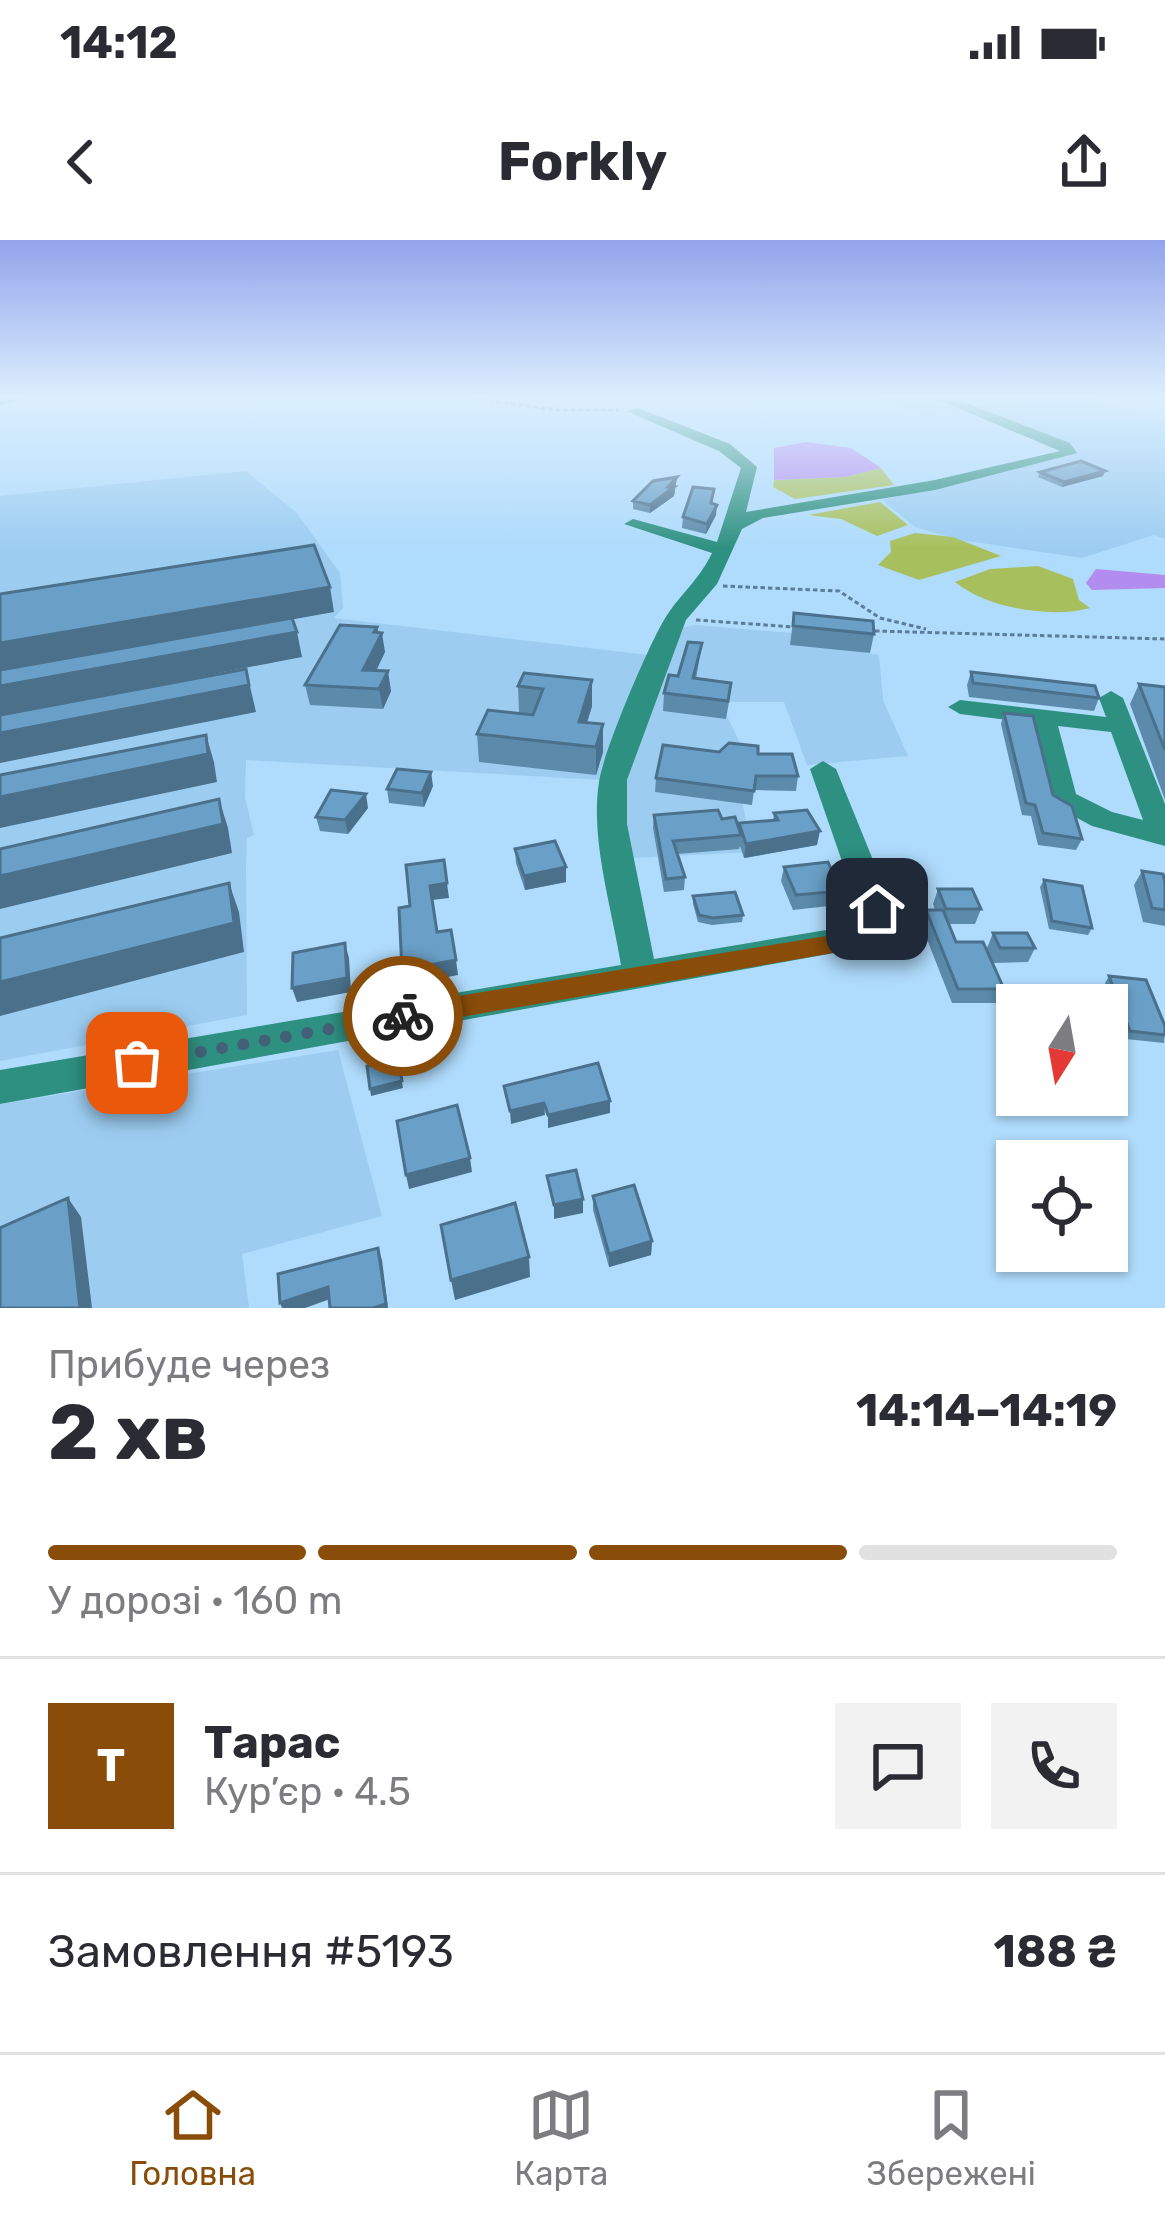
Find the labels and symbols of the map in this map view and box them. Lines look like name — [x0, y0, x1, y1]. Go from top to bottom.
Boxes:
pin — [826, 858, 928, 960]
courier — [343, 956, 463, 1076]
north arrow — [996, 984, 1128, 1116]
pin — [86, 1012, 188, 1114]

